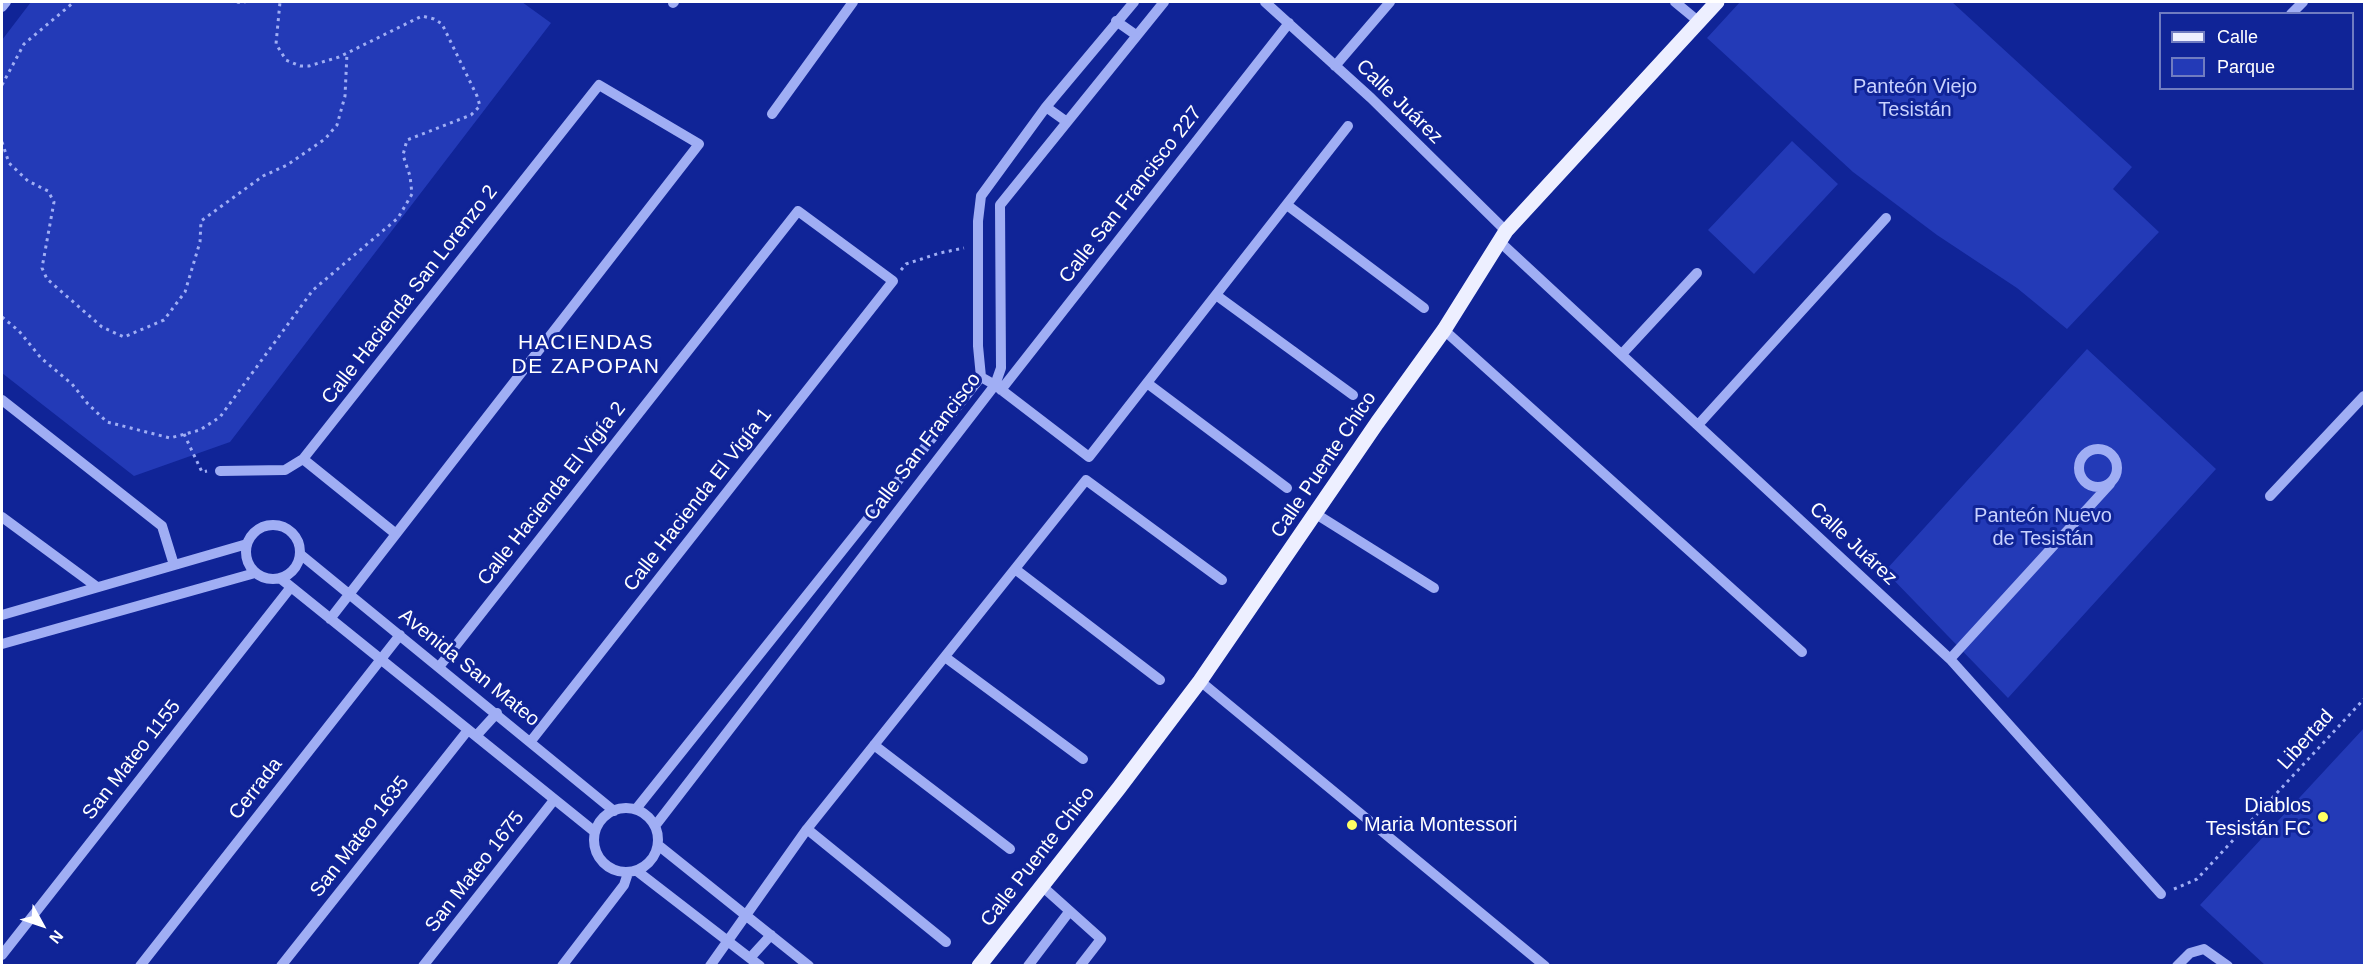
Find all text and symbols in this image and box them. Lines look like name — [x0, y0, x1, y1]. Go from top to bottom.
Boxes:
legend — [2159, 12, 2354, 90]
text: Calle — [2217, 27, 2258, 47]
street label: Calle Juárez — [1351, 55, 1447, 149]
text: Parque — [2217, 57, 2275, 77]
park label: Panteón Viejo Tesistán — [1853, 75, 1977, 122]
street label: Calle San Francisco 227 — [1054, 102, 1208, 288]
street label: Calle Hacienda San Lorenzo 2 — [317, 181, 503, 409]
district label: HACIENDAS DE ZAPOPAN — [512, 330, 660, 380]
street label: Calle San Francisco — [860, 368, 986, 526]
street label: Calle Puente Chico — [1266, 387, 1382, 543]
street label: Calle Hacienda El Vigía 2 — [473, 397, 631, 591]
street label: Calle Hacienda El Vigía 1 — [619, 403, 777, 597]
street label: Calle Juárez — [1804, 497, 1902, 591]
park label: Panteón Nuevo de Tesistán — [1974, 504, 2112, 551]
street label: Avenida San Mateo — [394, 604, 544, 732]
street label: San Mateo 1155 — [78, 695, 186, 825]
street label: Libertad — [2273, 705, 2339, 775]
street label: Cerrada — [224, 753, 288, 825]
street label: San Mateo 1635 — [305, 772, 415, 902]
street label: Calle Puente Chico — [976, 782, 1100, 932]
place label: Diablos Tesistán FC — [2205, 794, 2311, 841]
street label: San Mateo 1675 — [420, 807, 530, 937]
marker: Diablos Tesistán FC — [2316, 810, 2330, 824]
place label: Maria Montessori — [1364, 813, 1517, 837]
marker: Maria Montessori — [1345, 818, 1359, 832]
north arrow — [12, 895, 72, 955]
text: N — [46, 927, 66, 947]

